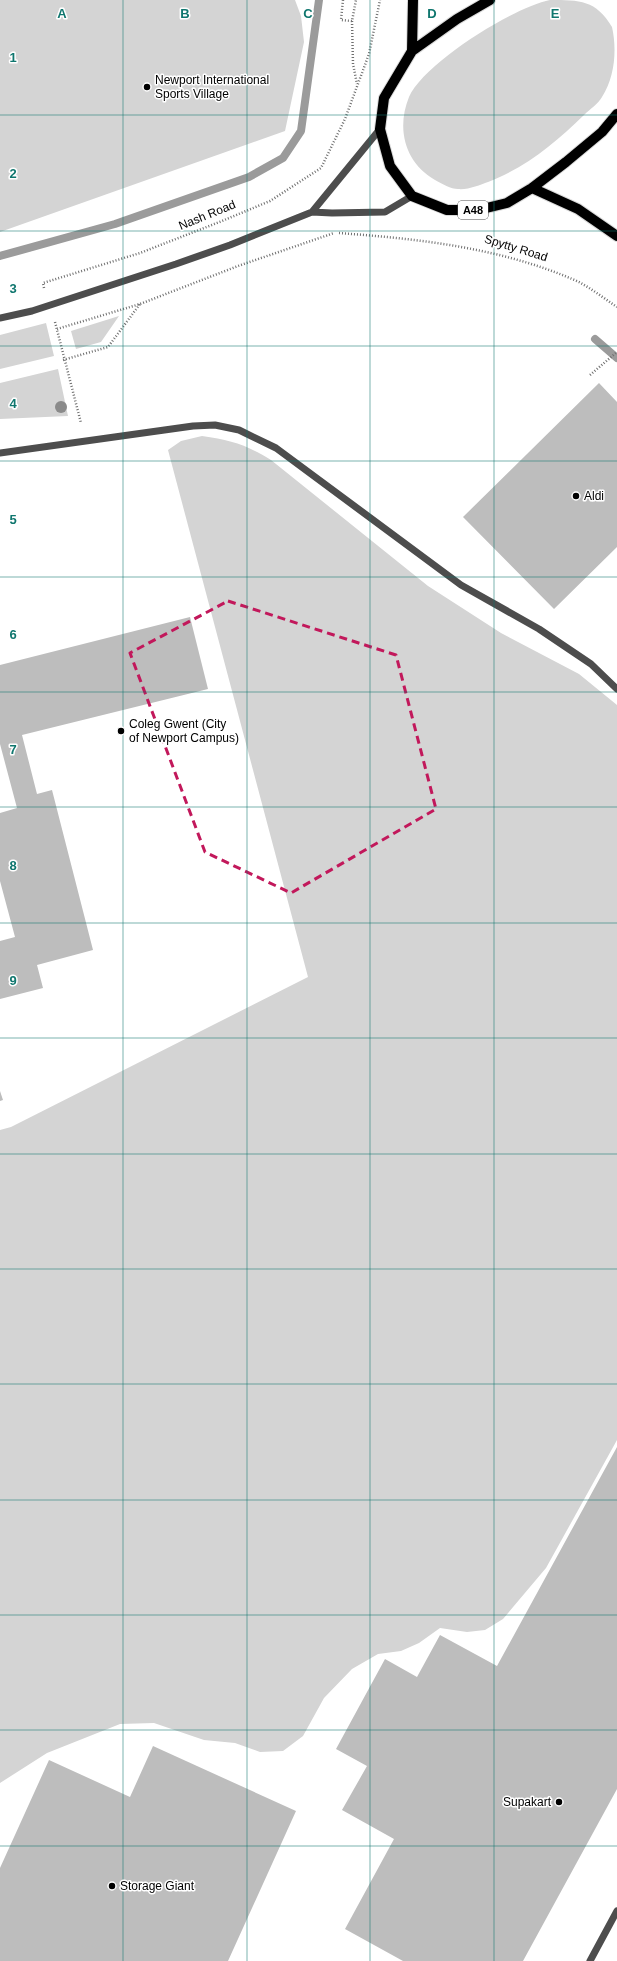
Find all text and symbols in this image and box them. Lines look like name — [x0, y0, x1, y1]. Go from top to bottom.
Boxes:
text: A — [57, 6, 67, 21]
text: B — [180, 6, 190, 21]
text: C — [303, 6, 313, 21]
text: D — [427, 6, 437, 21]
text: E — [551, 6, 560, 21]
text: 1 — [9, 50, 17, 65]
place label: Newport International Sports Village — [155, 73, 269, 101]
marker: Newport International Sports Village — [142, 82, 152, 92]
text: 2 — [9, 166, 17, 181]
street label: Nash Road — [177, 197, 237, 233]
road number: A48 — [458, 201, 488, 219]
street label: Spytty Road — [483, 232, 549, 264]
text: 3 — [9, 281, 17, 296]
text: 4 — [9, 396, 17, 411]
place label: Aldi — [584, 489, 604, 503]
marker: Aldi — [571, 491, 581, 501]
text: 5 — [9, 512, 17, 527]
text: 6 — [9, 627, 17, 642]
place label: Coleg Gwent (City of Newport Campus) — [129, 717, 239, 745]
marker: Coleg Gwent (City of Newport Campus) — [116, 726, 126, 736]
text: 7 — [9, 742, 17, 757]
text: 8 — [9, 858, 17, 873]
text: 9 — [9, 973, 17, 988]
place label: Supakart — [503, 1795, 552, 1809]
marker: Supakart — [554, 1797, 564, 1807]
place label: Storage Giant — [120, 1879, 195, 1893]
marker: Storage Giant — [107, 1881, 117, 1891]

